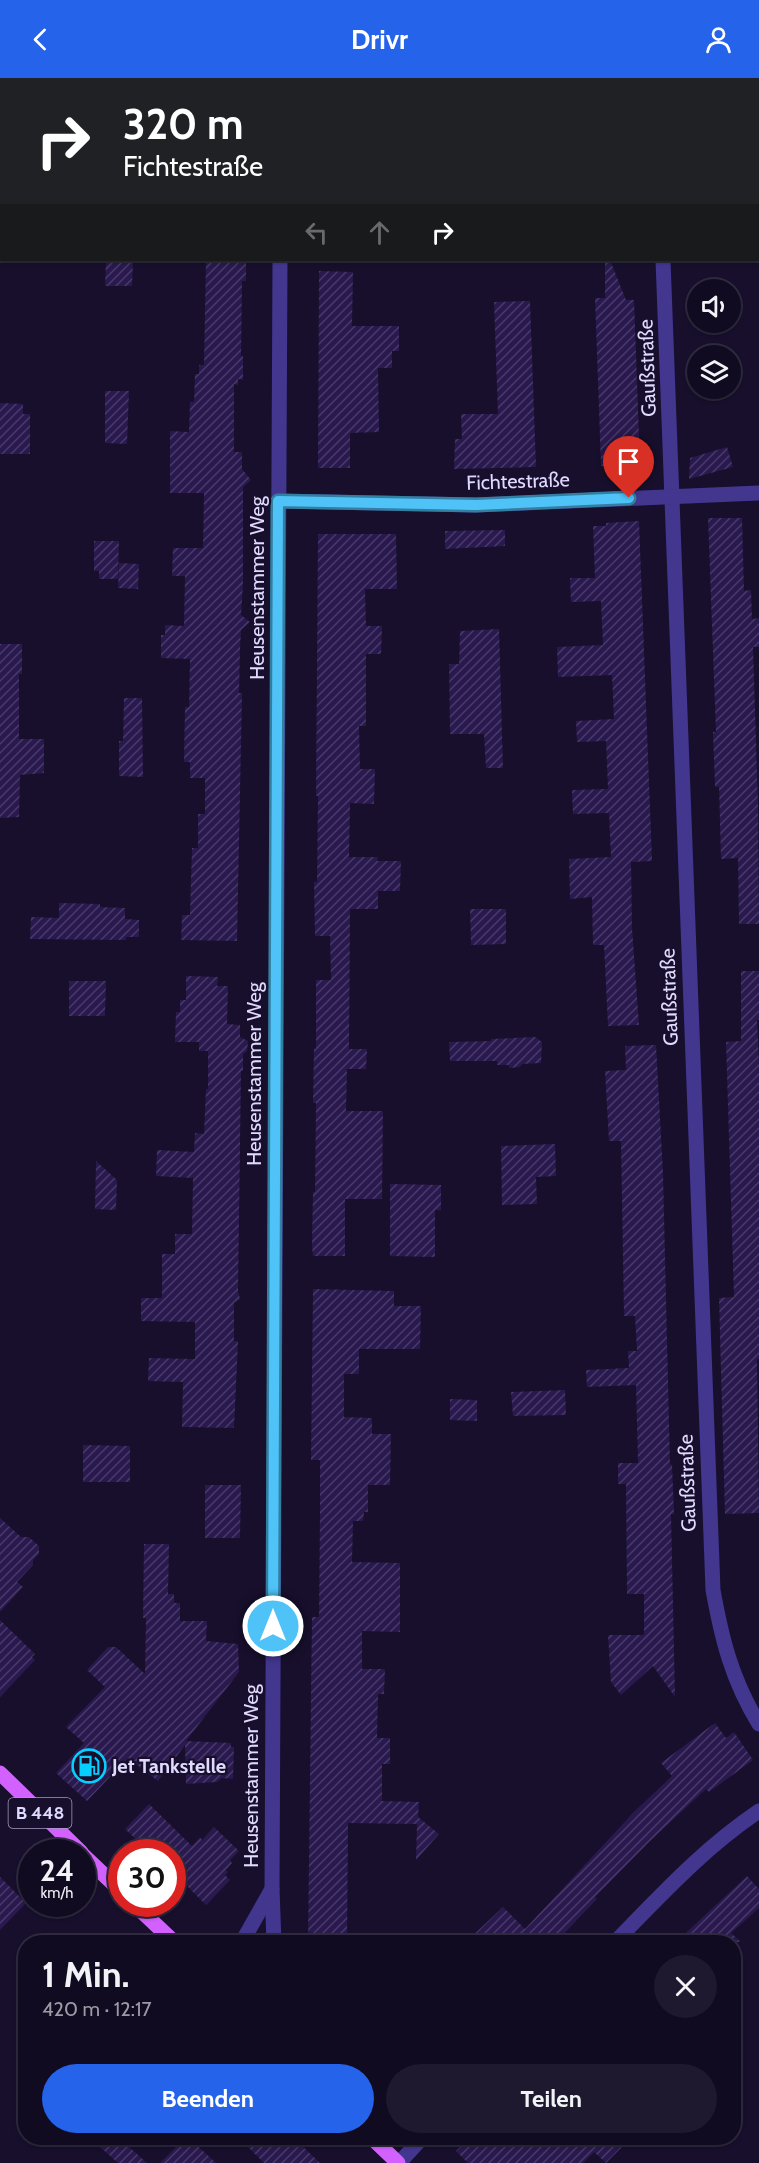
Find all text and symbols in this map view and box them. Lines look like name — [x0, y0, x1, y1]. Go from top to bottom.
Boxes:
icon: back — [24, 23, 57, 56]
text: Drivr — [351, 23, 408, 56]
icon: person — [702, 23, 735, 56]
text: 320 m — [123, 98, 243, 150]
icon: right — [24, 102, 102, 180]
text: Fichtestraße — [123, 150, 263, 183]
icon: left — [300, 216, 333, 249]
icon: ahead — [363, 216, 396, 249]
icon: right — [426, 216, 459, 249]
map controls — [687, 279, 741, 399]
button: sound — [687, 279, 741, 333]
street label: Gaußstraße — [633, 319, 661, 417]
button: layers — [687, 345, 741, 399]
pin — [603, 436, 654, 498]
icon: arrive — [612, 445, 645, 478]
street label: Fichtestraße — [466, 467, 570, 495]
street label: Heusenstammer Weg — [245, 495, 269, 680]
street label: Gaußstraße — [655, 948, 683, 1046]
street label: Heusenstammer Weg — [242, 981, 266, 1166]
street label: Gaußstraße — [673, 1434, 701, 1532]
position arrow — [241, 1594, 305, 1658]
street label: Heusenstammer Weg — [239, 1683, 263, 1868]
fuel station icon: Jet Tankstelle — [71, 1748, 107, 1784]
place label: Jet Tankstelle — [111, 1754, 226, 1778]
road number: B 448 — [9, 1798, 72, 1828]
speed limit sign: 30 — [108, 1839, 186, 1917]
text: 24 — [40, 1852, 74, 1889]
text: km/h — [41, 1884, 73, 1902]
text: 1 Min. — [42, 1952, 130, 1996]
button: close — [654, 1955, 717, 2018]
text: 420 m · 12:17 — [42, 1997, 152, 2021]
button: Beenden — [42, 2064, 374, 2133]
button: Teilen — [386, 2064, 717, 2133]

